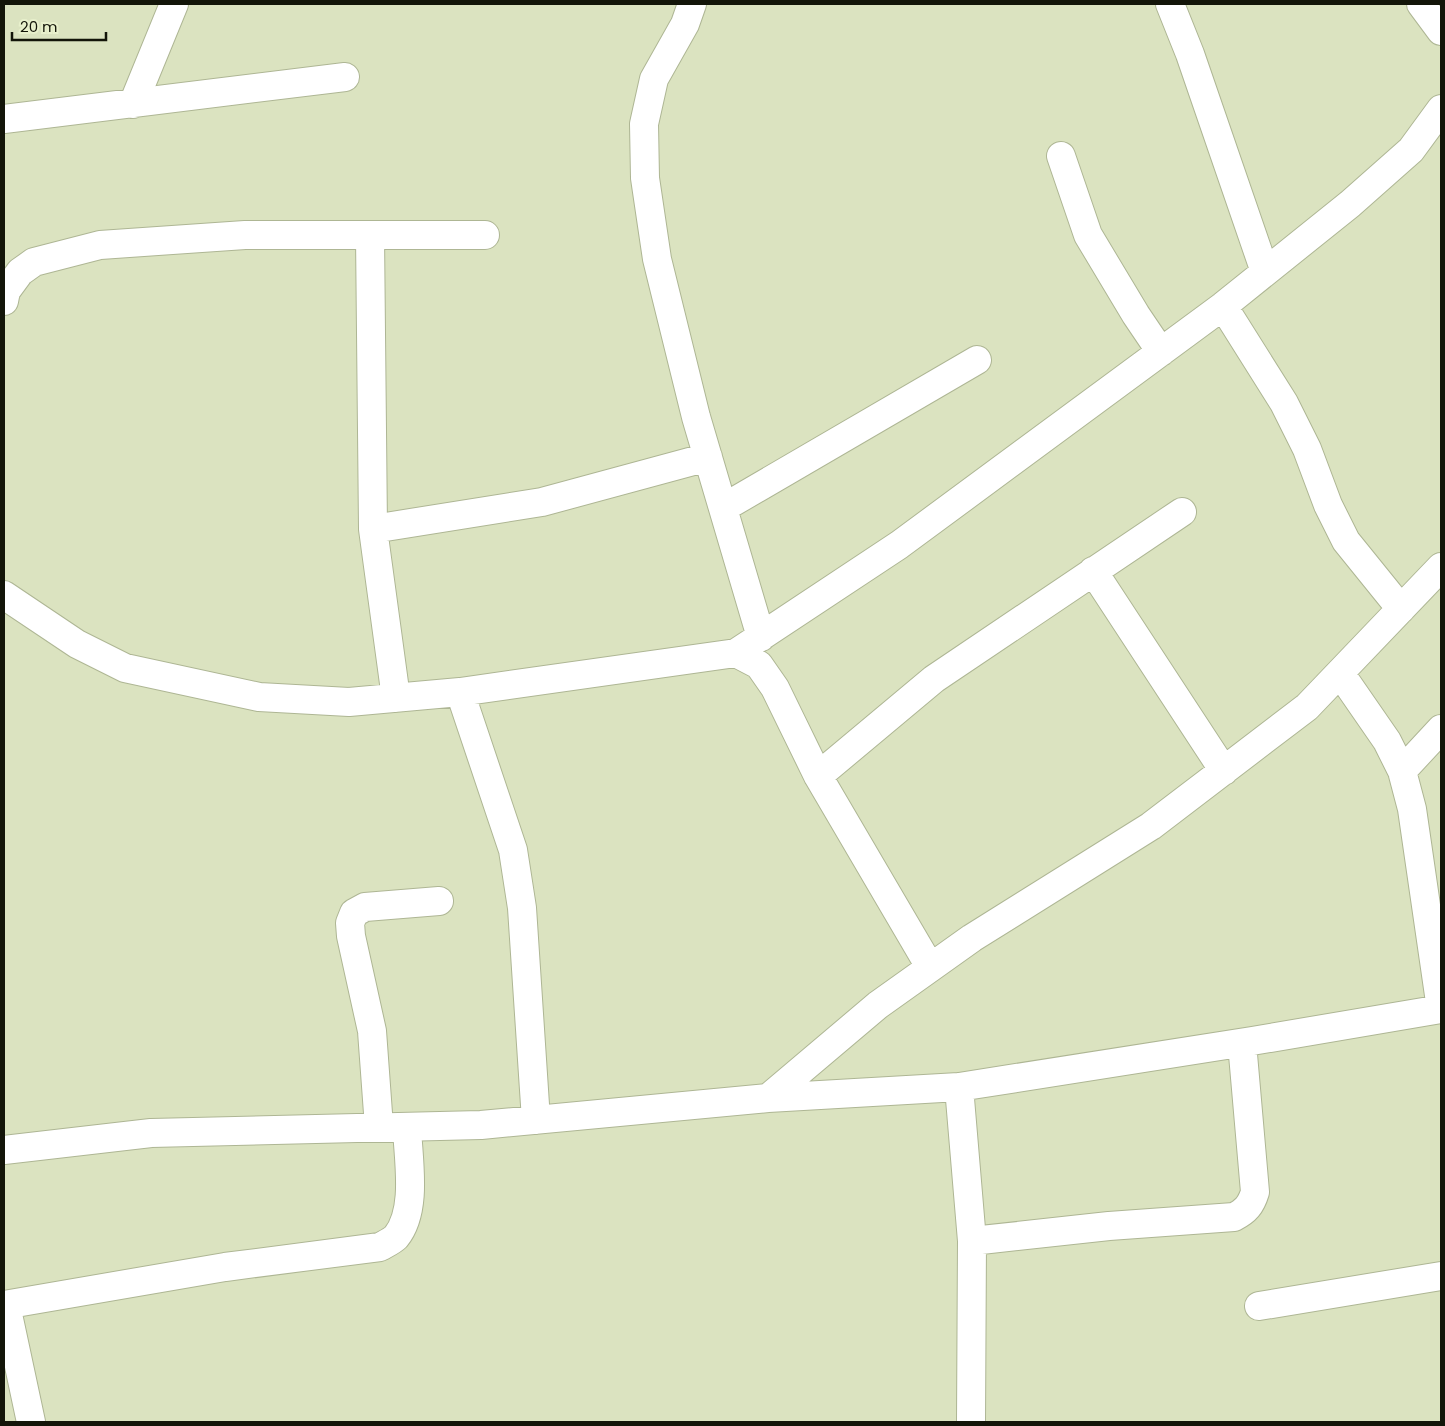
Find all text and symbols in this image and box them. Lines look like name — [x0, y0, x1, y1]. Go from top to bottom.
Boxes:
scale bar — [12, 10, 106, 42]
text: 20 m — [20, 16, 58, 37]

